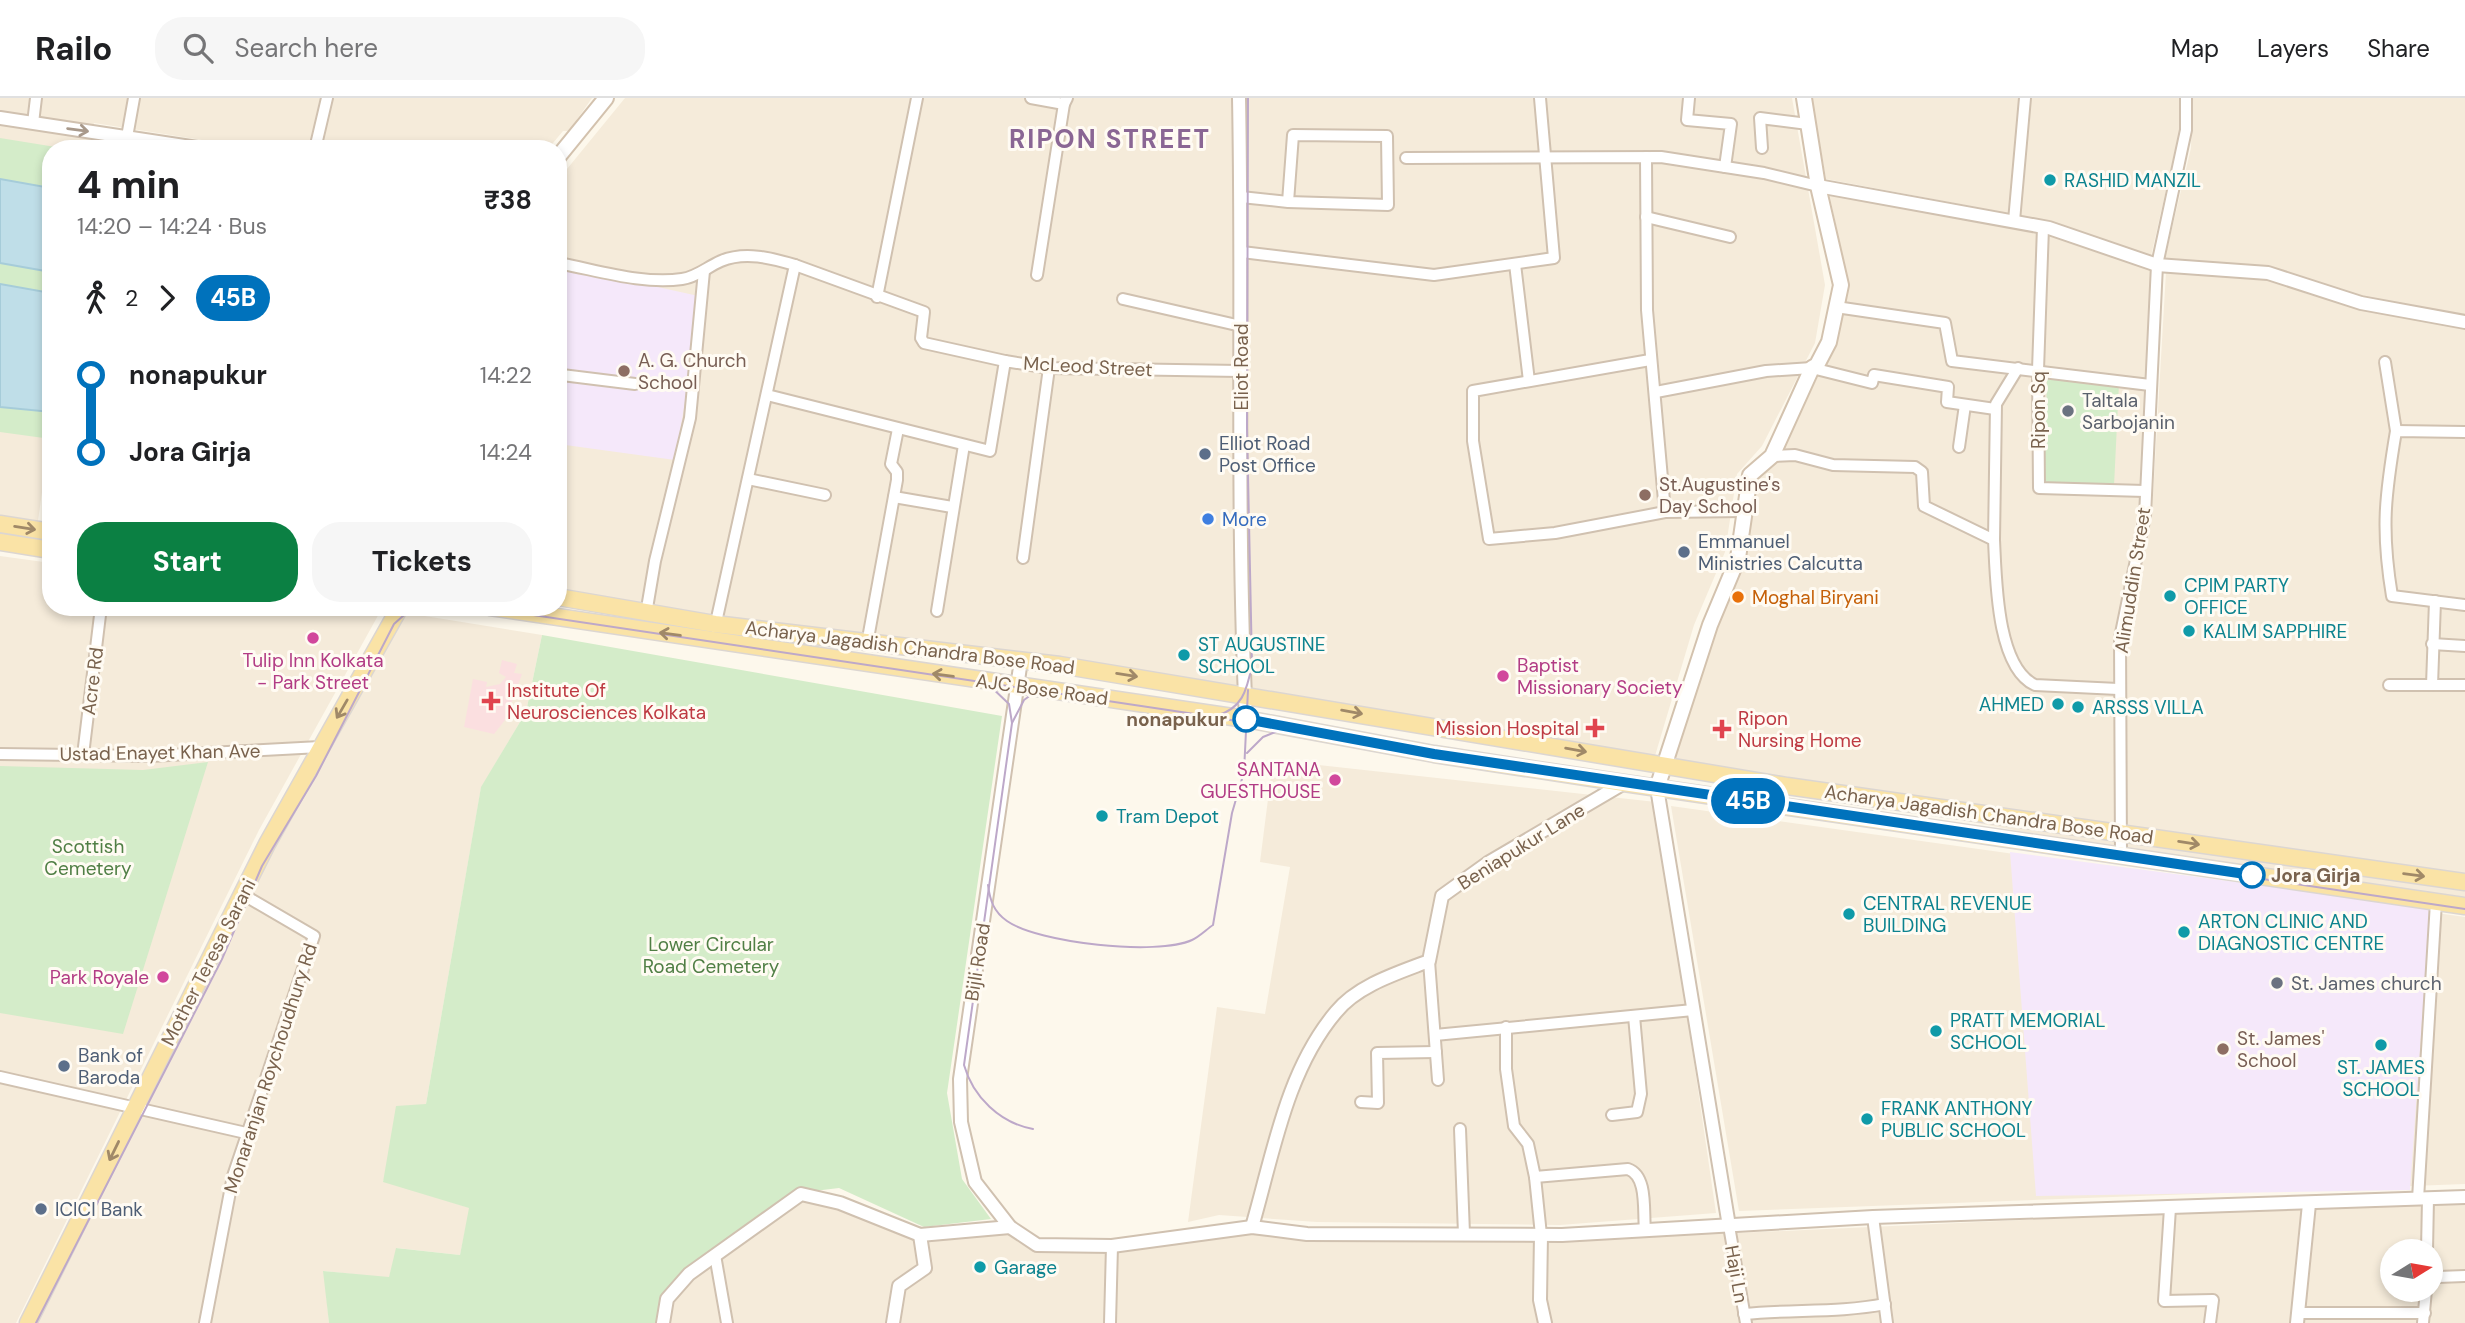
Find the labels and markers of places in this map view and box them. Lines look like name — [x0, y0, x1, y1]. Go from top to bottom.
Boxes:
place label: RASHID MANZIL — [2064, 168, 2201, 193]
marker: RASHID MANZIL — [2042, 172, 2058, 188]
place label: A. G. Church School — [638, 348, 747, 395]
marker: A. G. Church School — [616, 363, 632, 379]
place label: Taltala Sarbojanin — [2082, 388, 2175, 435]
marker: Taltala Sarbojanin — [2060, 403, 2076, 419]
place label: Elliot Road Post Office — [1219, 431, 1316, 478]
marker: Elliot Road Post Office — [1197, 446, 1213, 462]
place label: St.Augustine's Day School — [1659, 472, 1781, 519]
marker: St.Augustine's Day School — [1637, 487, 1653, 503]
place label: More — [1222, 507, 1267, 532]
marker: More — [1200, 511, 1216, 527]
place label: Emmanuel Ministries Calcutta — [1698, 529, 1863, 576]
marker: Emmanuel Ministries Calcutta — [1676, 544, 1692, 560]
place label: CPIM PARTY OFFICE — [2184, 573, 2289, 620]
place label: Moghal Biryani — [1752, 585, 1879, 610]
marker: CPIM PARTY OFFICE — [2162, 588, 2178, 604]
marker: Moghal Biryani — [1730, 589, 1746, 605]
place label: KALIM SAPPHIRE — [2203, 619, 2347, 644]
marker: KALIM SAPPHIRE — [2181, 623, 2197, 639]
marker: Tulip Inn Kolkata - Park Street — [305, 630, 321, 646]
place label: ST AUGUSTINE SCHOOL — [1198, 632, 1325, 679]
marker: ST AUGUSTINE SCHOOL — [1176, 647, 1192, 663]
place label: Tulip Inn Kolkata - Park Street — [243, 648, 383, 695]
place label: Baptist Missionary Society — [1517, 653, 1683, 700]
marker: Baptist Missionary Society — [1495, 668, 1511, 684]
place label: Institute Of Neurosciences Kolkata — [507, 678, 706, 725]
marker: Institute Of Neurosciences Kolkata — [481, 691, 501, 711]
place label: AHMED — [1979, 692, 2044, 717]
place label: ARSSS VILLA — [2092, 695, 2204, 720]
marker: AHMED — [2050, 696, 2066, 712]
marker: ARSSS VILLA — [2070, 699, 2086, 715]
marker: nonapukur — [1233, 706, 1259, 732]
place label: Ripon Nursing Home — [1738, 706, 1862, 753]
place label: nonapukur — [1126, 707, 1227, 732]
place label: Mission Hospital — [1435, 716, 1579, 741]
marker: Mission Hospital — [1585, 718, 1605, 738]
marker: Ripon Nursing Home — [1712, 719, 1732, 739]
place label: SANTANA GUESTHOUSE — [1200, 757, 1321, 804]
marker: SANTANA GUESTHOUSE — [1327, 772, 1343, 788]
place label: Tram Depot — [1116, 804, 1219, 829]
marker: Tram Depot — [1094, 808, 1110, 824]
marker: Jora Girja — [2239, 862, 2265, 888]
place label: Jora Girja — [2271, 863, 2360, 888]
place label: CENTRAL REVENUE BUILDING — [1863, 891, 2032, 938]
marker: CENTRAL REVENUE BUILDING — [1841, 906, 1857, 922]
place label: ARTON CLINIC AND DIAGNOSTIC CENTRE — [2198, 909, 2384, 956]
marker: ARTON CLINIC AND DIAGNOSTIC CENTRE — [2176, 924, 2192, 940]
place label: Park Royale — [50, 965, 149, 990]
marker: Park Royale — [155, 969, 171, 985]
place label: St. James church — [2291, 971, 2442, 996]
marker: St. James church — [2269, 975, 2285, 991]
place label: PRATT MEMORIAL SCHOOL — [1950, 1008, 2106, 1055]
marker: PRATT MEMORIAL SCHOOL — [1928, 1023, 1944, 1039]
place label: St. James' School — [2237, 1026, 2324, 1073]
marker: ST. JAMES SCHOOL — [2373, 1037, 2389, 1053]
marker: St. James' School — [2215, 1041, 2231, 1057]
place label: Bank of Baroda — [78, 1043, 143, 1090]
place label: ST. JAMES SCHOOL — [2337, 1055, 2425, 1102]
marker: Bank of Baroda — [56, 1058, 72, 1074]
place label: FRANK ANTHONY PUBLIC SCHOOL — [1881, 1096, 2033, 1143]
marker: FRANK ANTHONY PUBLIC SCHOOL — [1859, 1111, 1875, 1127]
place label: ICICI Bank — [55, 1197, 143, 1222]
marker: ICICI Bank — [33, 1201, 49, 1217]
place label: Garage — [994, 1255, 1057, 1280]
marker: Garage — [972, 1259, 988, 1275]

